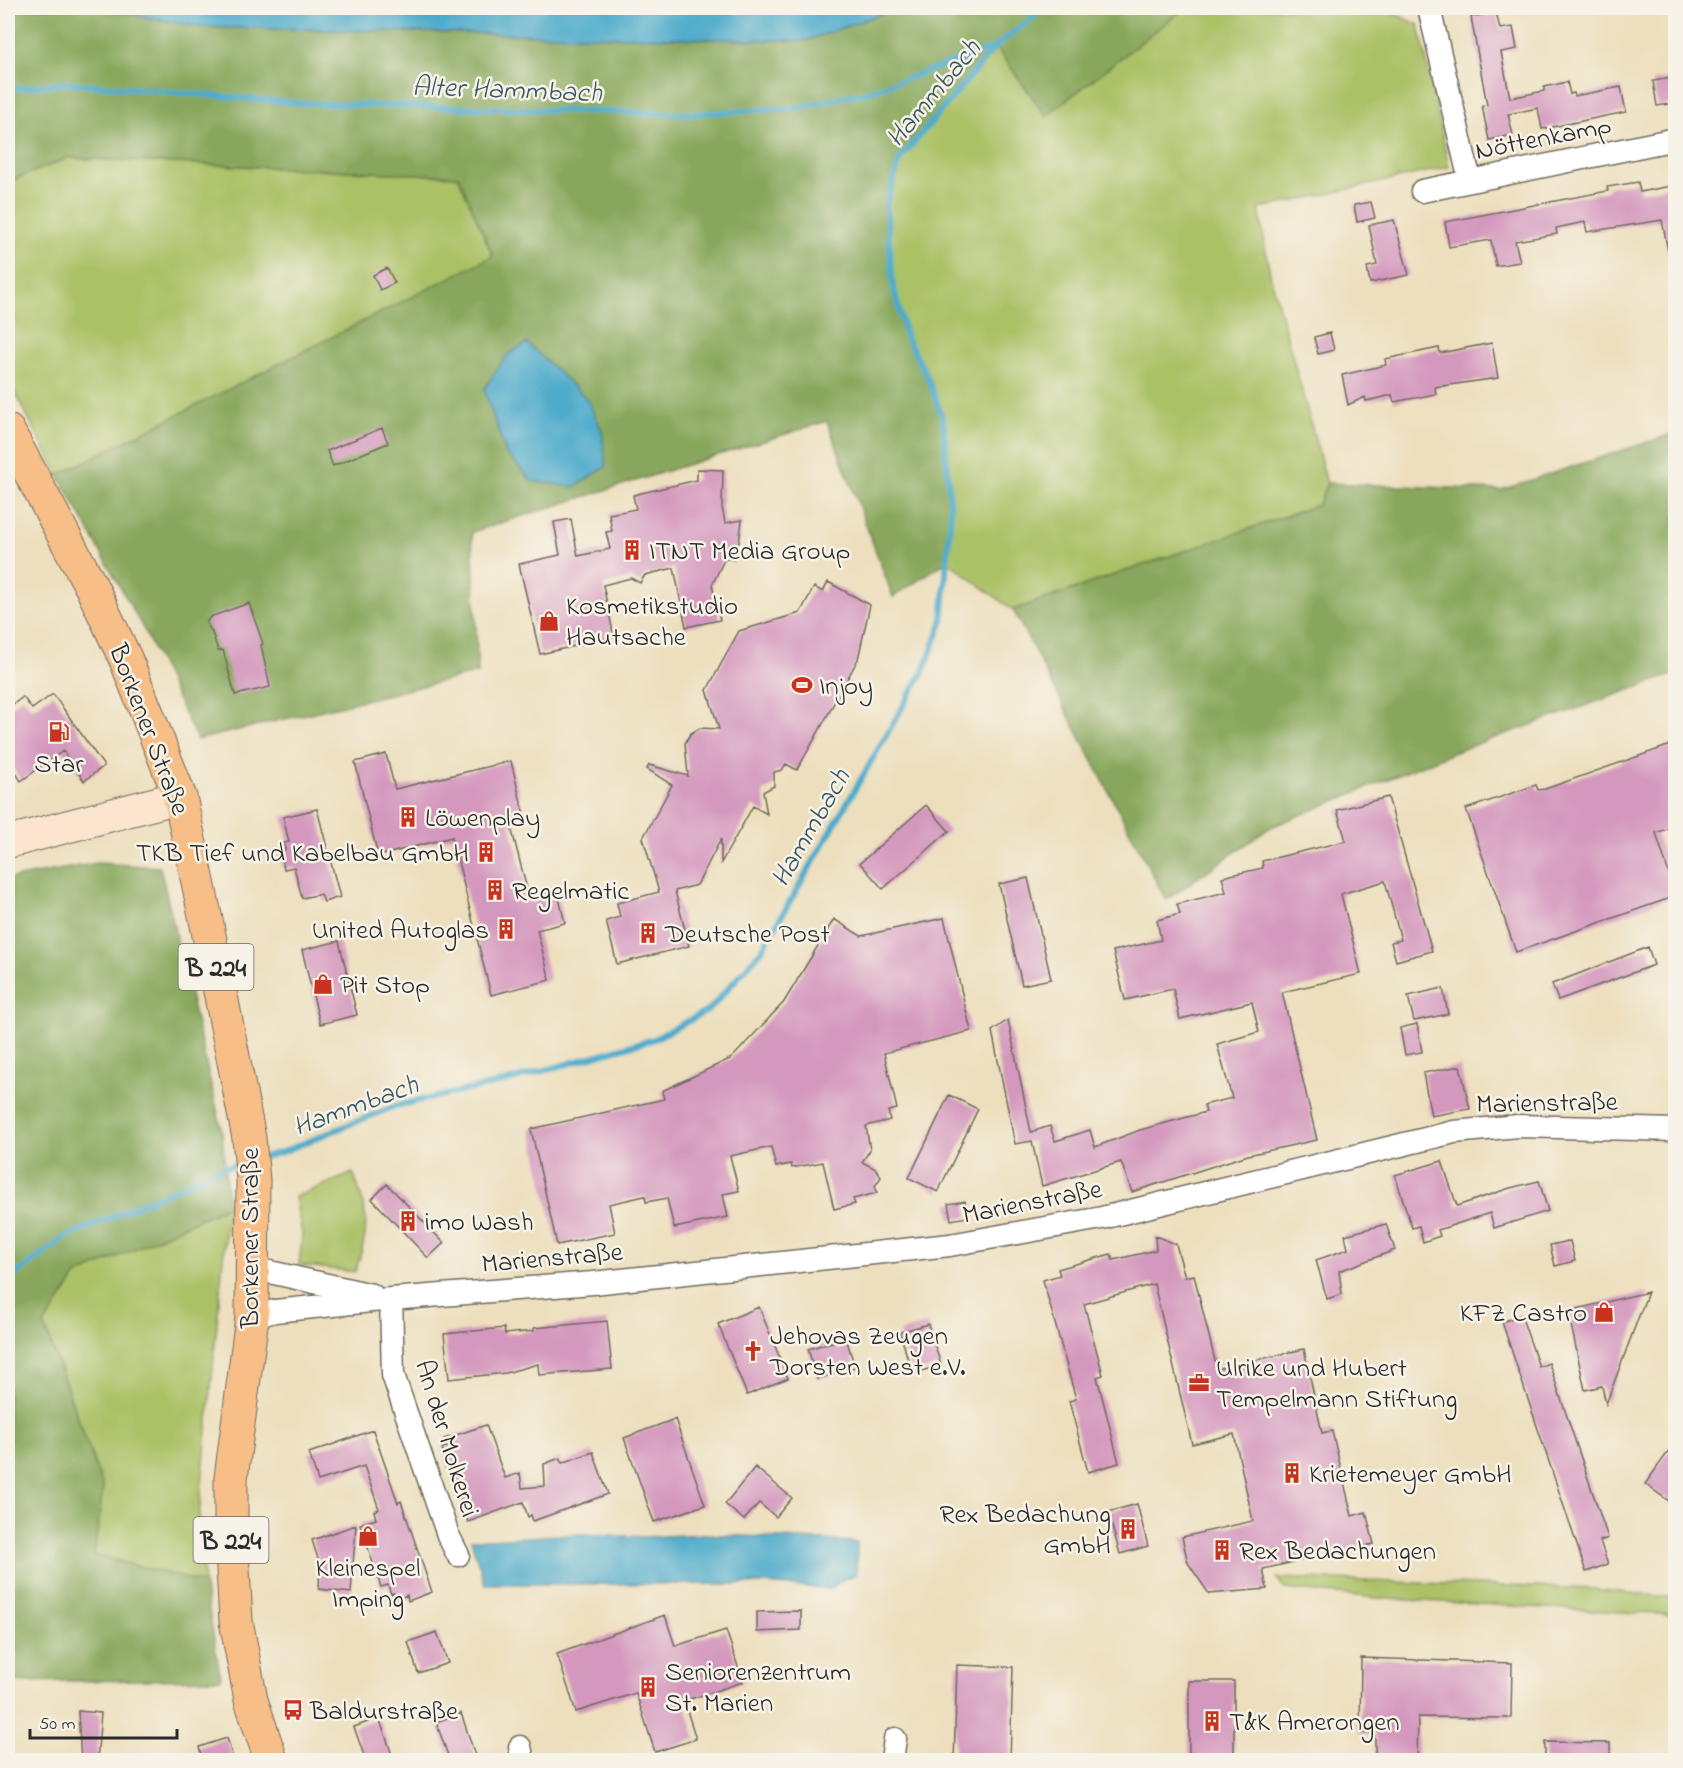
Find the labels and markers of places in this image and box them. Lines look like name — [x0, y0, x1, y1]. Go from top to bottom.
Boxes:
place label: ITNT Media Group — [649, 533, 851, 572]
building icon: ITNT Media Group — [620, 538, 644, 562]
place label: Kosmetikstudio Hautsache — [566, 588, 738, 658]
shop icon: Kosmetikstudio Hautsache — [537, 609, 561, 633]
place label: Injoy — [819, 668, 873, 707]
sports icon: Injoy — [790, 673, 814, 697]
fuel station icon: Star — [47, 720, 71, 744]
place label: Star — [34, 746, 84, 785]
place label: Löwenplay — [425, 800, 540, 839]
building icon: Löwenplay — [396, 805, 420, 829]
place label: TKB Tief und Kabelbau GmbH — [136, 835, 469, 874]
building icon: TKB Tief und Kabelbau GmbH — [474, 840, 498, 864]
place label: Regelmatic — [512, 873, 629, 912]
building icon: Regelmatic — [483, 878, 507, 902]
place label: United Autoglas — [312, 912, 489, 951]
place label: Deutsche Post — [664, 916, 830, 955]
building icon: United Autoglas — [494, 917, 518, 941]
building icon: Deutsche Post — [636, 921, 660, 945]
place label: Pit Stop — [340, 967, 430, 1006]
shop icon: Pit Stop — [311, 972, 335, 996]
place label: imo Wash — [425, 1204, 534, 1243]
building icon: imo Wash — [396, 1209, 420, 1233]
place label: KFZ Castro — [1460, 1295, 1587, 1334]
shop icon: KFZ Castro — [1592, 1300, 1616, 1324]
place label: Jehovas Zeugen Dorsten West e.V. — [769, 1318, 966, 1388]
church icon: Jehovas Zeugen Dorsten West e.V. — [741, 1339, 765, 1363]
place label: Ulrike und Hubert Tempelmann Stiftung — [1216, 1350, 1457, 1420]
office icon: Ulrike und Hubert Tempelmann Stiftung — [1187, 1371, 1211, 1395]
place label: Krietemeyer GmbH — [1309, 1456, 1512, 1495]
building icon: Krietemeyer GmbH — [1280, 1461, 1304, 1485]
place label: Rex Bedachung GmbH — [939, 1496, 1111, 1566]
building icon: Rex Bedachung GmbH — [1116, 1517, 1140, 1541]
shop icon: Kleinespel Imping — [356, 1524, 380, 1548]
place label: Rex Bedachungen — [1239, 1533, 1436, 1572]
building icon: Rex Bedachungen — [1210, 1538, 1234, 1562]
place label: Kleinespel Imping — [315, 1550, 421, 1620]
place label: Seniorenzentrum St. Marien — [665, 1654, 851, 1724]
building icon: Seniorenzentrum St. Marien — [636, 1675, 660, 1699]
place label: Baldurstraße — [309, 1693, 459, 1732]
bus stop icon: Baldurstraße — [281, 1698, 305, 1722]
place label: T&K Amerongen — [1229, 1704, 1400, 1743]
building icon: T&K Amerongen — [1200, 1709, 1224, 1733]

